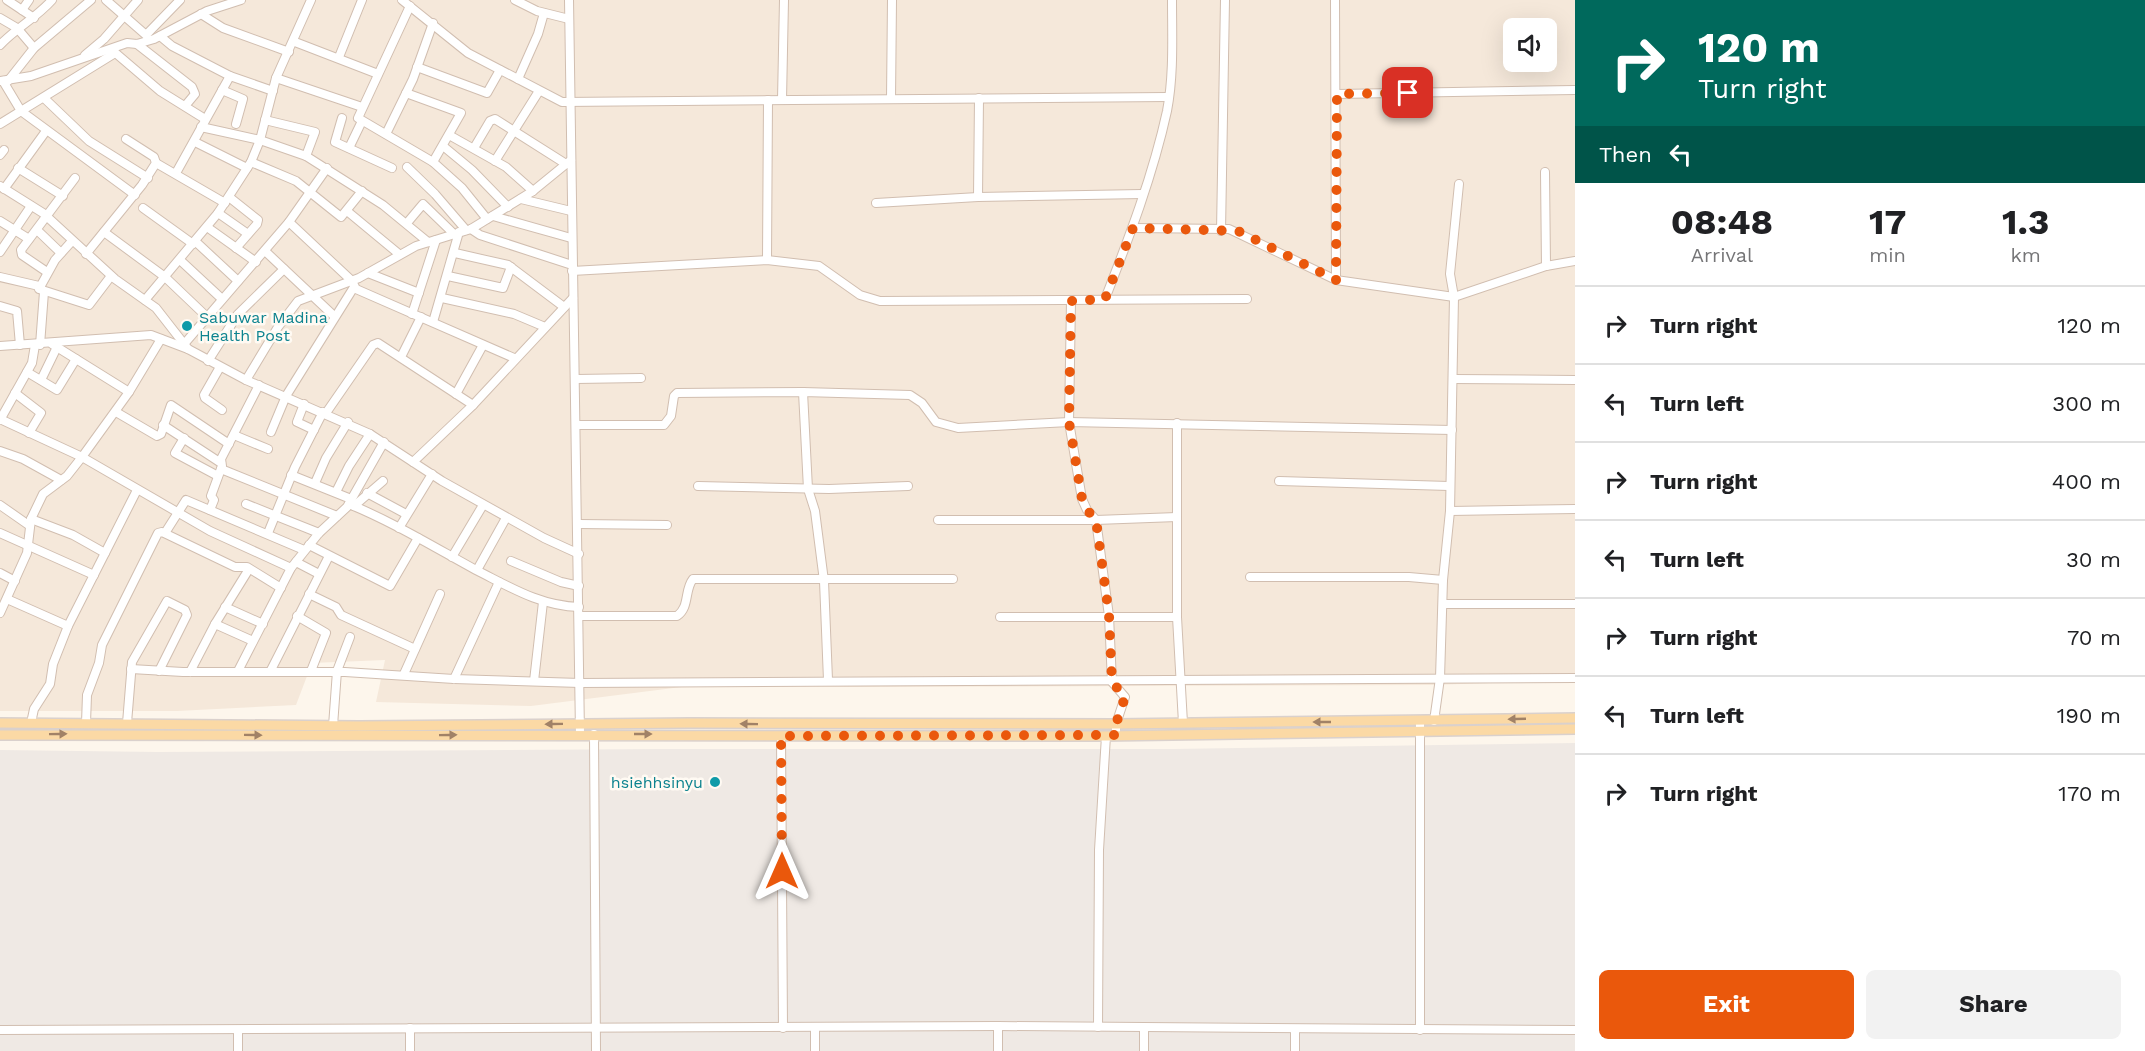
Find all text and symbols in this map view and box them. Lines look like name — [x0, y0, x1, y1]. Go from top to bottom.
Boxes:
map controls — [1503, 18, 1557, 72]
button: sound — [1503, 18, 1557, 72]
text: 120 m — [1698, 23, 1820, 72]
icon: right — [1599, 24, 1677, 102]
pin — [1382, 67, 1433, 118]
text: Turn right — [1698, 73, 1827, 105]
icon: arrive — [1391, 76, 1424, 109]
icon: left — [1664, 138, 1697, 171]
text: Then — [1599, 142, 1652, 167]
text: 08:48 — [1671, 201, 1773, 243]
text: 17 — [1869, 201, 1906, 243]
text: 1.3 — [2002, 201, 2049, 243]
text: Arrival — [1691, 243, 1753, 267]
text: min — [1869, 243, 1906, 267]
text: km — [2010, 243, 2041, 267]
place label: Sabuwar Madina Health Post — [199, 308, 328, 345]
icon: right — [1599, 309, 1632, 342]
text: Turn right — [1650, 313, 1757, 338]
text: 120 m — [2057, 313, 2121, 338]
marker: Sabuwar Madina Health Post — [180, 319, 194, 333]
icon: left — [1599, 387, 1632, 420]
text: Turn left — [1650, 391, 1744, 416]
text: 300 m — [2052, 391, 2121, 416]
icon: right — [1599, 465, 1632, 498]
text: Turn right — [1650, 469, 1757, 494]
text: 400 m — [2052, 469, 2121, 494]
icon: left — [1599, 543, 1632, 576]
text: Turn left — [1650, 547, 1744, 572]
text: 30 m — [2066, 547, 2121, 572]
icon: right — [1599, 621, 1632, 654]
text: Turn right — [1650, 625, 1757, 650]
text: 70 m — [2067, 625, 2121, 650]
icon: left — [1599, 699, 1632, 732]
text: Turn left — [1650, 703, 1744, 728]
text: 190 m — [2057, 703, 2121, 728]
one-way arrow — [1507, 714, 1526, 724]
one-way arrow — [1312, 717, 1331, 727]
one-way arrow — [544, 719, 563, 729]
one-way arrow — [739, 719, 758, 729]
one-way arrow — [49, 729, 68, 739]
one-way arrow — [634, 729, 653, 739]
one-way arrow — [244, 730, 263, 740]
one-way arrow — [439, 731, 458, 740]
place label: hsiehhsinyu — [611, 773, 703, 792]
marker: hsiehhsinyu — [708, 775, 722, 789]
icon: right — [1599, 777, 1632, 810]
text: Turn right — [1650, 781, 1757, 806]
text: 170 m — [2058, 781, 2121, 806]
position arrow — [750, 839, 814, 903]
button: Exit — [1599, 970, 1854, 1039]
button: Share — [1866, 970, 2121, 1039]

